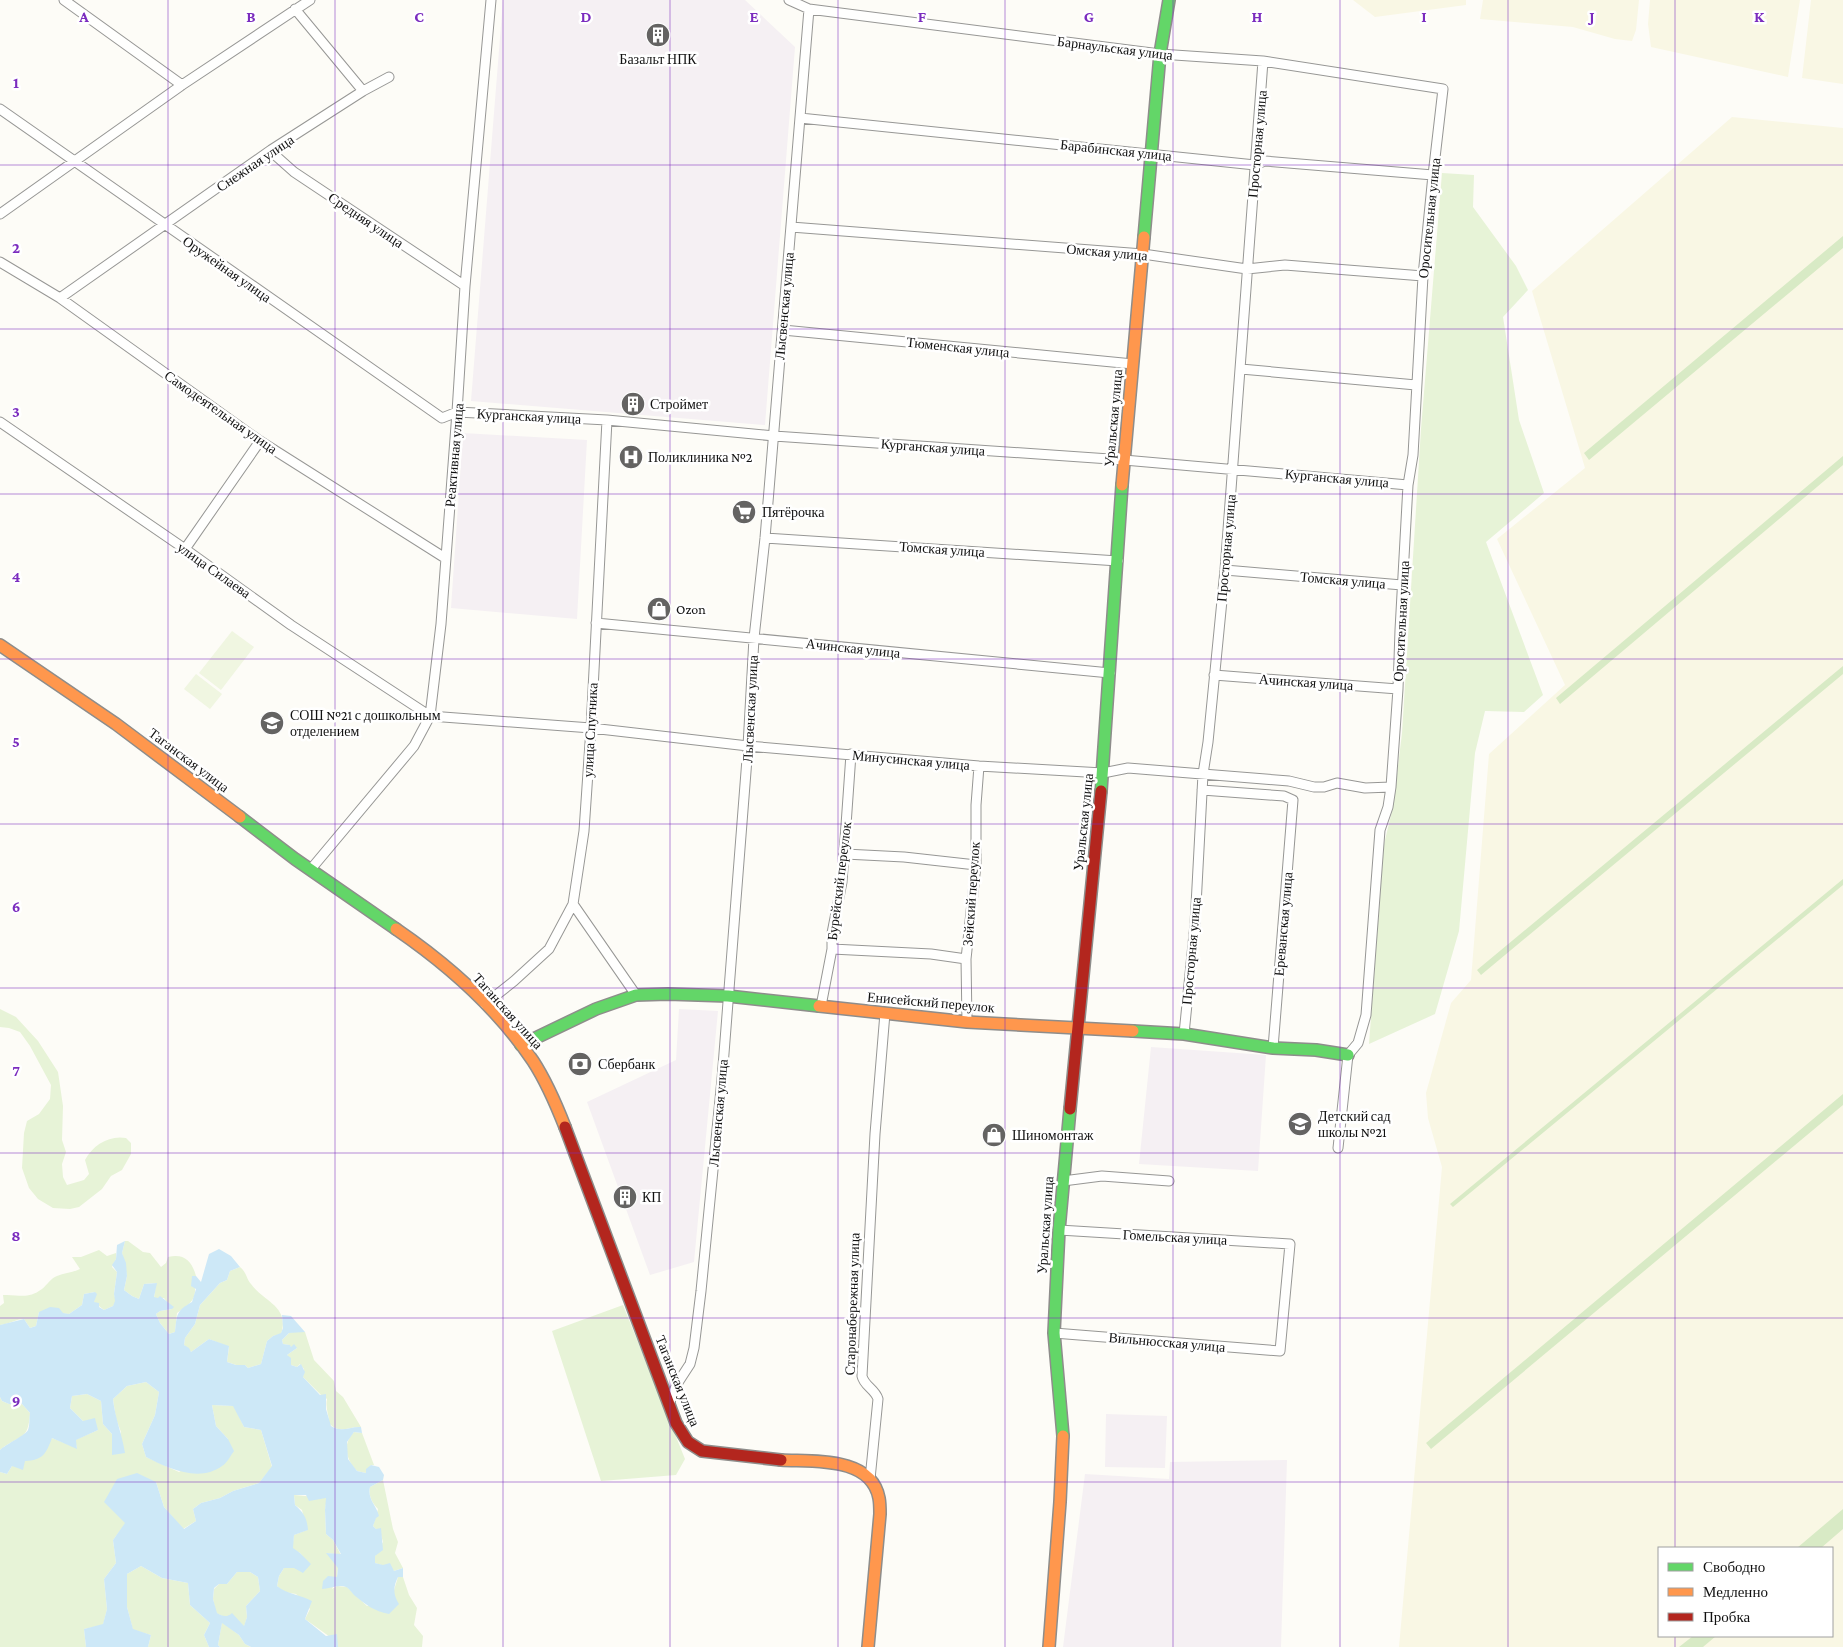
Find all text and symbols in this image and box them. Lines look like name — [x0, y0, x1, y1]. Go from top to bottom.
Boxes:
text: A — [78, 8, 89, 25]
text: B — [246, 8, 256, 25]
text: C — [414, 8, 424, 25]
text: D — [580, 8, 592, 25]
text: E — [749, 8, 759, 25]
text: F — [918, 8, 927, 25]
text: G — [1084, 8, 1094, 25]
text: H — [1252, 8, 1263, 25]
text: I — [1421, 8, 1427, 25]
text: J — [1587, 8, 1595, 25]
text: K — [1754, 8, 1765, 25]
building icon: Базальт НПК — [645, 22, 671, 48]
street label: Барнаульская улица — [1056, 33, 1175, 63]
place label: Базальт НПК — [619, 51, 697, 67]
text: 1 — [13, 74, 19, 91]
street label: Просторная улица — [1244, 89, 1270, 198]
street label: Снежная улица — [213, 131, 297, 195]
street label: Барабинская улица — [1059, 136, 1173, 164]
street label: Оросительная улица — [1415, 156, 1443, 279]
street label: Средняя улица — [325, 189, 407, 251]
street label: Оружейная улица — [180, 233, 275, 306]
text: 2 — [12, 239, 20, 256]
street label: Омская улица — [1066, 240, 1149, 264]
street label: Лысвенская улица — [771, 251, 797, 360]
street label: Тюменская улица — [906, 334, 1011, 360]
street label: Самодеятельная улица — [162, 367, 281, 457]
street label: Уральская улица — [1101, 368, 1125, 468]
building icon: Строймет — [620, 391, 646, 417]
place label: Строймет — [650, 396, 708, 412]
street label: Реактивная улица — [441, 402, 467, 508]
text: 3 — [12, 403, 20, 420]
street label: Курганская улица — [476, 405, 582, 427]
street label: Курганская улица — [880, 435, 986, 459]
hospital icon: Поликлиника №2 — [618, 444, 644, 470]
place label: Поликлиника №2 — [648, 449, 753, 465]
street label: Курганская улица — [1284, 465, 1390, 491]
street label: Просторная улица — [1213, 493, 1239, 602]
supermarket icon: Пятёрочка — [731, 499, 757, 525]
place label: Пятёрочка — [762, 504, 825, 520]
street label: Томская улица — [899, 538, 986, 560]
street label: улица Силаева — [174, 539, 254, 602]
street label: Оросительная улица — [1390, 559, 1412, 682]
text: 4 — [12, 568, 21, 585]
street label: Томская улица — [1300, 568, 1387, 592]
shop icon: Ozon — [646, 596, 672, 622]
place label: Ozon — [676, 601, 706, 617]
street label: Ачинская улица — [805, 635, 902, 661]
street label: Лысвенская улица — [739, 654, 761, 763]
street label: Ачинская улица — [1258, 671, 1355, 693]
street label: улица Спутника — [580, 681, 601, 778]
place label: СОШ №21 с дошкольным отделением — [290, 707, 441, 739]
school or university icon: СОШ №21 с дошкольным отделением — [259, 710, 285, 736]
street label: Таганская улица — [146, 725, 233, 796]
text: 5 — [12, 733, 20, 750]
street label: Минусинская улица — [851, 747, 971, 773]
street label: Уральская улица — [1070, 772, 1096, 872]
street label: Бурейский переулок — [824, 820, 854, 941]
street label: Зейский переулок — [959, 841, 983, 947]
street label: Ереванская улица — [1270, 870, 1296, 977]
street label: Просторная улица — [1178, 896, 1204, 1005]
text: 6 — [12, 898, 20, 915]
street label: Таганская улица — [470, 970, 547, 1053]
street label: Енисейский переулок — [867, 988, 996, 1016]
bank icon: Сбербанк — [567, 1051, 593, 1077]
place label: Сбербанк — [598, 1056, 655, 1072]
street label: Лысвенская улица — [705, 1058, 731, 1167]
text: 7 — [12, 1062, 20, 1079]
place label: Детский сад школы №21 — [1318, 1108, 1391, 1140]
school or university icon: Детский сад школы №21 — [1287, 1111, 1313, 1137]
shop icon: Шиномонтаж — [981, 1122, 1007, 1148]
place label: Шиномонтаж — [1012, 1127, 1094, 1143]
street label: Уральская улица — [1034, 1175, 1056, 1274]
building icon: КП — [612, 1184, 638, 1210]
place label: КП — [642, 1189, 661, 1205]
street label: Гомельская улица — [1122, 1226, 1228, 1248]
text: 8 — [11, 1227, 21, 1244]
street label: Старонабережная улица — [842, 1232, 863, 1376]
street label: Вильнюсская улица — [1108, 1329, 1227, 1355]
street label: Таганская улица — [653, 1333, 704, 1429]
text: 9 — [12, 1392, 20, 1409]
legend — [1658, 1547, 1833, 1637]
text: Свободно — [1703, 1559, 1765, 1575]
text: Медленно — [1703, 1584, 1768, 1600]
text: Пробка — [1703, 1609, 1751, 1625]

